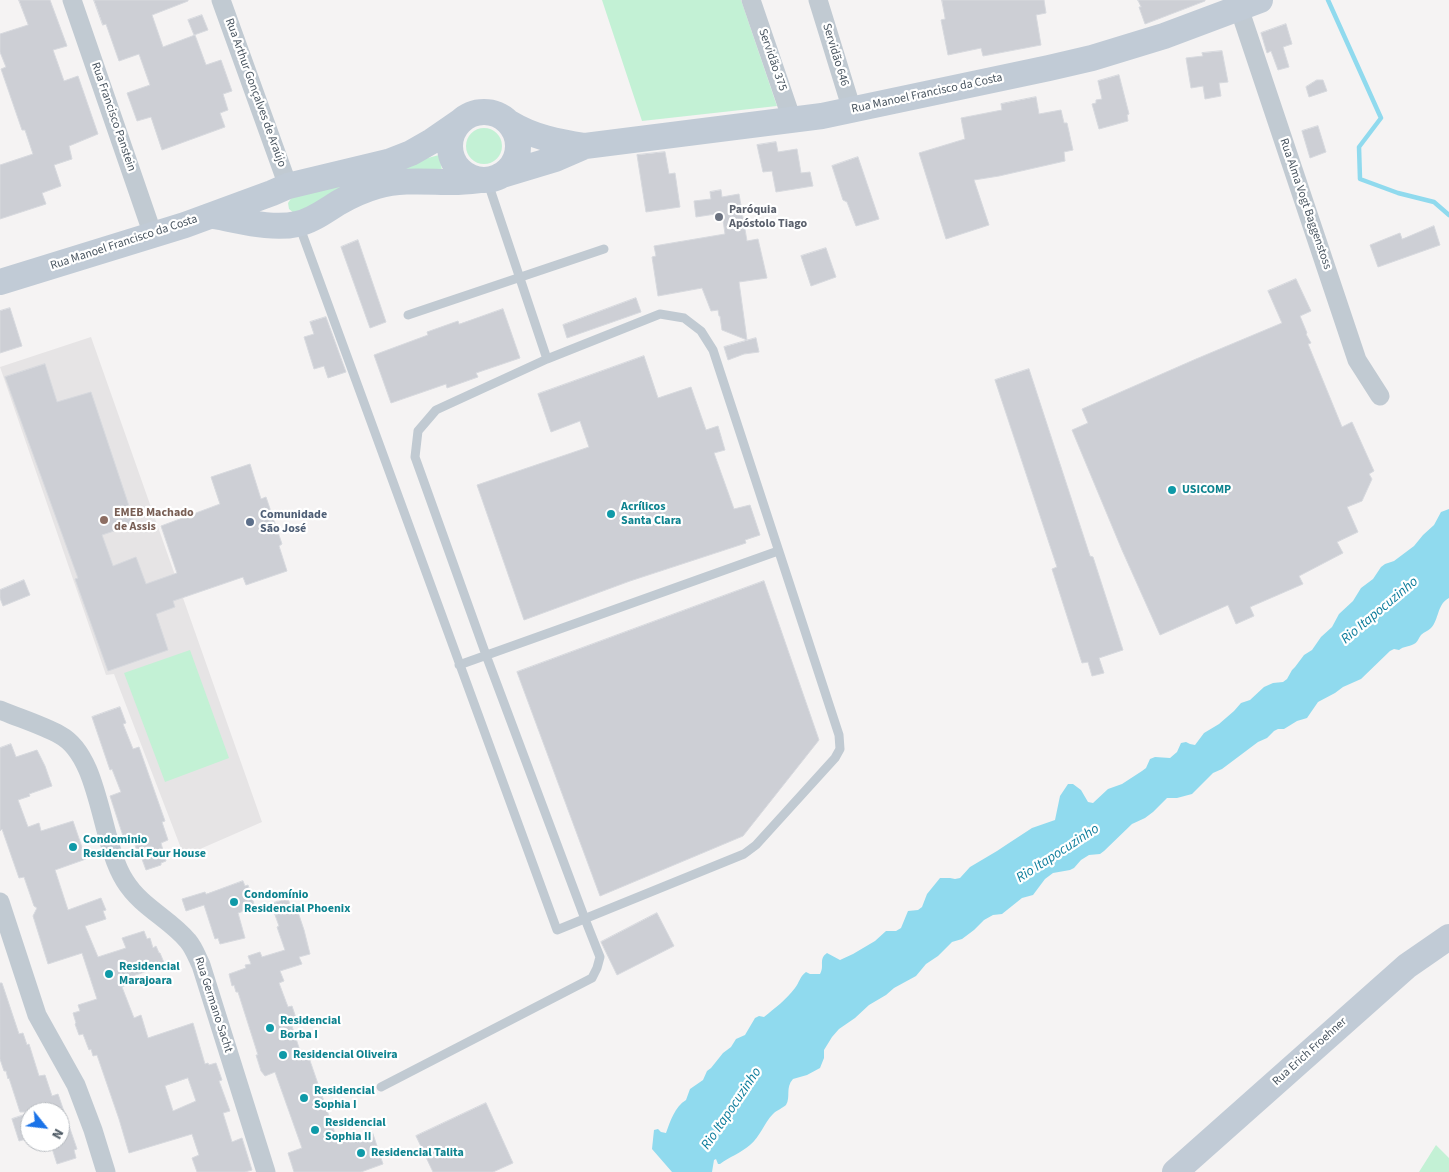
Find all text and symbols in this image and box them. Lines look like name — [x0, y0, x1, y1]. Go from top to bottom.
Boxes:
street label: Rua Arthur Gonçalves de Araújo — [221, 17, 289, 169]
street label: Servidão 646 — [819, 22, 851, 88]
street label: Servidão 375 — [755, 27, 789, 93]
street label: Rua Francisco Panstein — [88, 60, 138, 174]
street label: Rua Manoel Francisco da Costa — [850, 71, 1004, 117]
street label: Rua Alma Vogt Baggenstoss — [1276, 137, 1334, 271]
place label: Paróquia Apóstolo Tiago — [729, 203, 807, 231]
marker: Paróquia Apóstolo Tiago — [713, 211, 725, 223]
street label: Rua Manoel Francisco da Costa — [49, 212, 199, 274]
place label: USICOMP — [1182, 483, 1231, 497]
marker: USICOMP — [1166, 484, 1178, 496]
place label: Acrílicos Santa Clara — [621, 500, 681, 528]
place label: EMEB Machado de Assis — [114, 506, 194, 534]
place label: Comunidade São José — [260, 508, 327, 536]
marker: Acrílicos Santa Clara — [605, 508, 617, 520]
marker: EMEB Machado de Assis — [98, 514, 110, 526]
marker: Comunidade São José — [244, 516, 256, 528]
water label: Rio Itapocuzinho — [1338, 574, 1422, 648]
water label: Rio Itapocuzinho — [1013, 821, 1103, 887]
place label: Condominio Residencial Four House — [83, 833, 206, 861]
marker: Condominio Residencial Four House — [67, 841, 79, 853]
place label: Condomínio Residencial Phoenix — [244, 888, 350, 916]
marker: Condomínio Residencial Phoenix — [228, 896, 240, 908]
street label: Rua Germano Sacht — [191, 956, 235, 1054]
place label: Residencial Marajoara — [119, 960, 180, 988]
marker: Residencial Marajoara — [103, 968, 115, 980]
place label: Residencial Borba I — [280, 1014, 341, 1042]
street label: Rua Erich Froehner — [1270, 1015, 1350, 1089]
marker: Residencial Borba I — [264, 1022, 276, 1034]
place label: Residencial Oliveira — [293, 1048, 398, 1062]
marker: Residencial Oliveira — [277, 1049, 289, 1061]
water label: Rio Itapocuzinho — [698, 1065, 766, 1153]
place label: Residencial Sophia I — [314, 1084, 375, 1112]
marker: Residencial Sophia I — [298, 1092, 310, 1104]
north arrow — [20, 1102, 70, 1152]
place label: Residencial Sophia II — [325, 1116, 386, 1144]
marker: Residencial Sophia II — [309, 1124, 321, 1136]
text: N — [46, 1125, 68, 1143]
place label: Residencial Talita — [371, 1146, 464, 1160]
marker: Residencial Talita — [355, 1147, 367, 1159]

